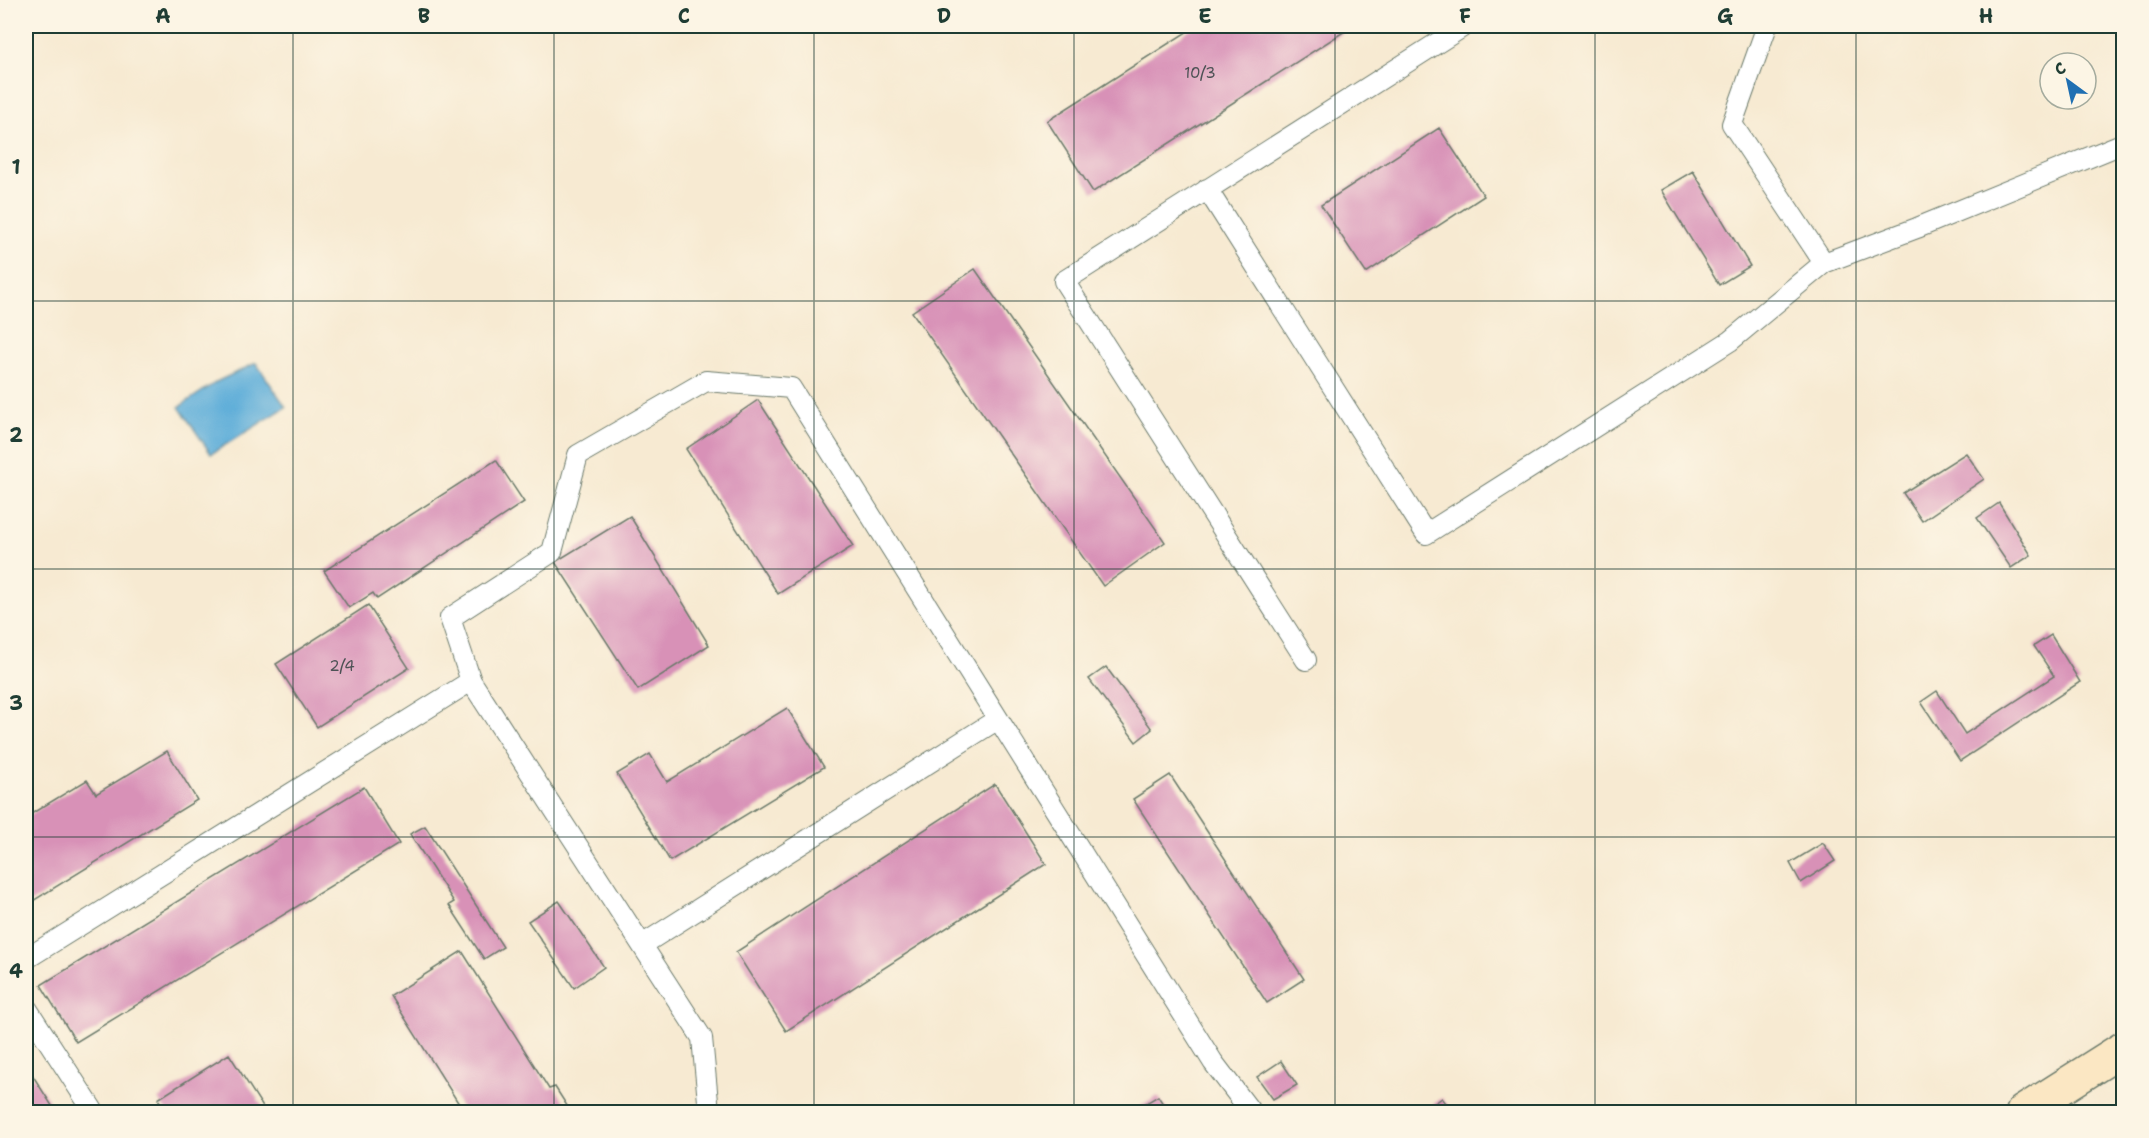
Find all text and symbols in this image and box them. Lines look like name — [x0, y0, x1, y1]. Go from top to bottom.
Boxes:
text: A — [155, 3, 171, 29]
text: B — [418, 3, 430, 29]
text: C — [678, 3, 690, 29]
text: D — [937, 3, 951, 29]
text: E — [1198, 3, 1212, 29]
text: F — [1459, 3, 1471, 29]
text: G — [1717, 3, 1733, 29]
text: H — [1979, 3, 1993, 29]
north arrow — [2038, 51, 2098, 111]
text: С — [2050, 57, 2070, 80]
house number: 10/3 — [1184, 63, 1216, 83]
text: 1 — [11, 154, 21, 180]
text: 2 — [9, 422, 23, 448]
house number: 2/4 — [329, 656, 355, 676]
text: 3 — [9, 690, 23, 716]
text: 4 — [9, 958, 23, 984]

